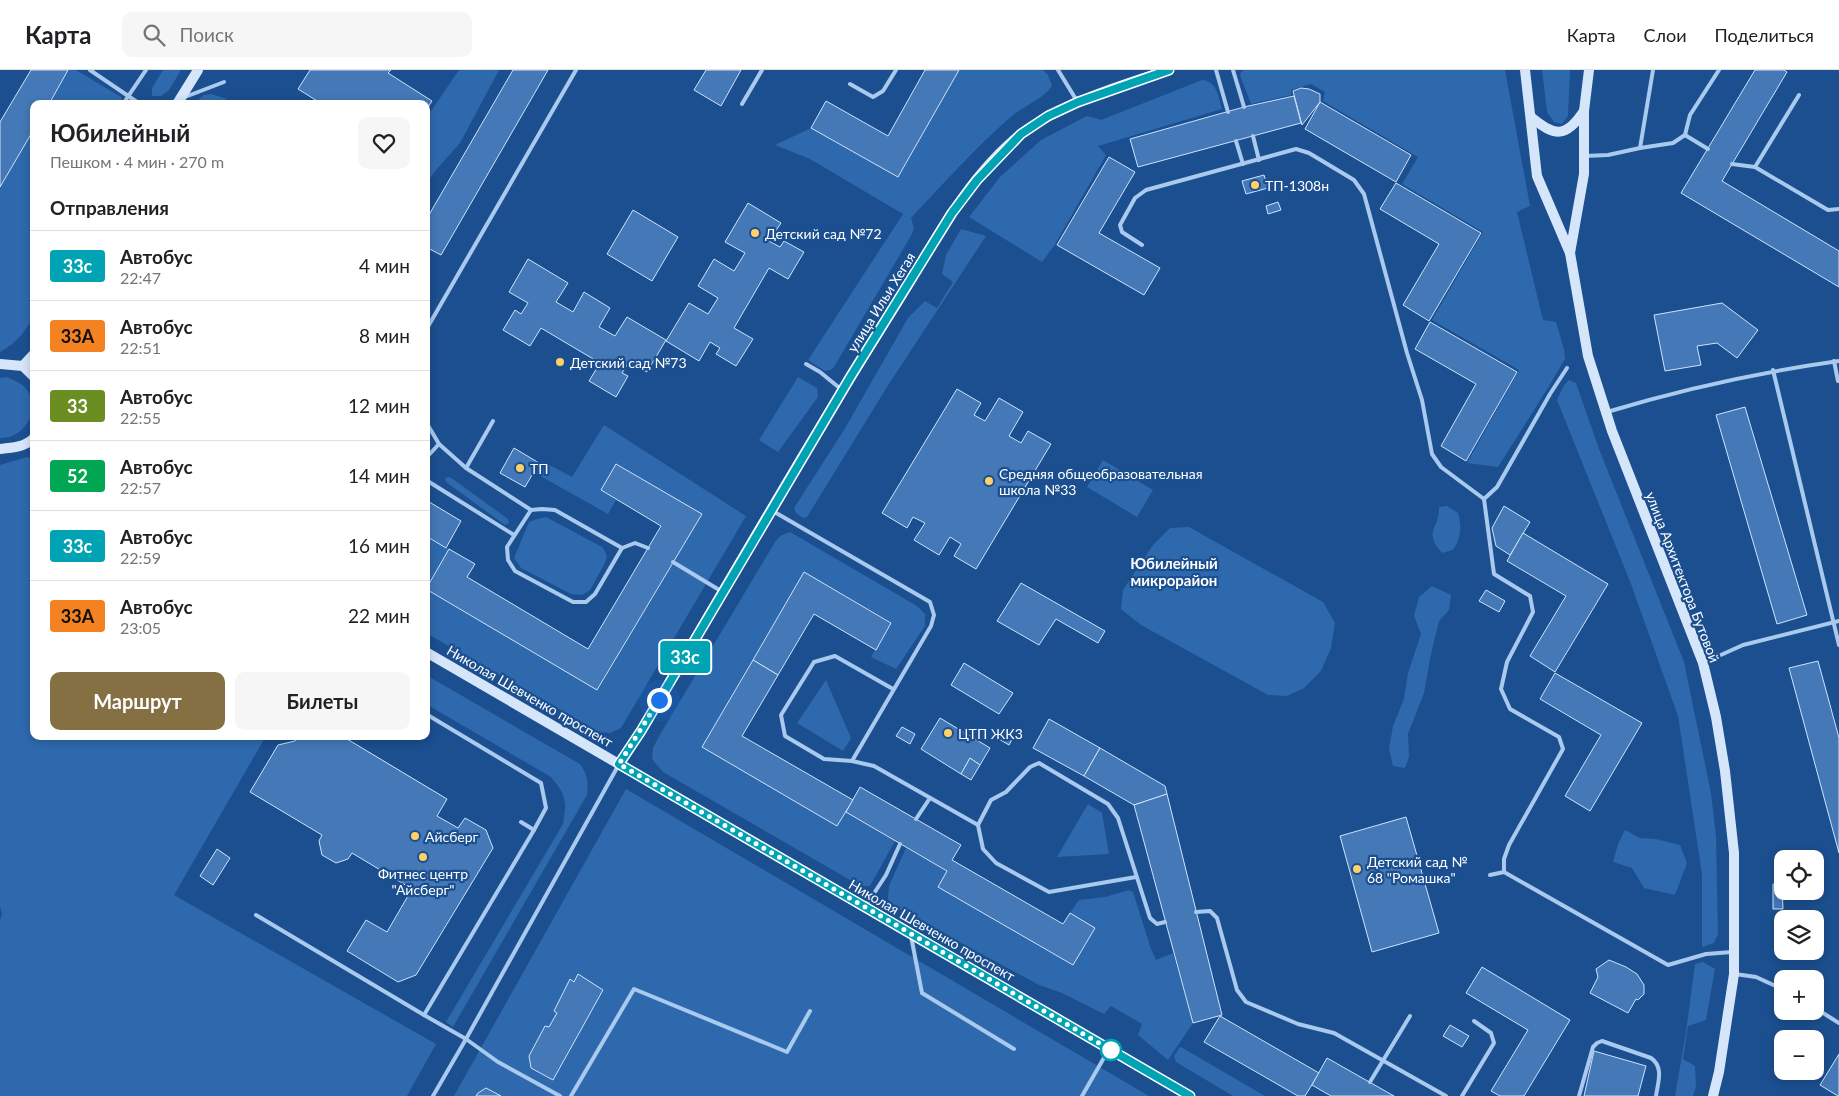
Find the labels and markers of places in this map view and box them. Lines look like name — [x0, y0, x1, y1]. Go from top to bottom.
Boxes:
place label: ТП-1308н — [1265, 177, 1329, 194]
marker: ТП-1308н — [1249, 179, 1261, 191]
place label: Детский сад №72 — [765, 225, 882, 242]
marker: Детский сад №72 — [749, 227, 761, 239]
place label: Детский сад №73 — [570, 354, 687, 371]
marker: Детский сад №73 — [554, 356, 566, 368]
place label: ТП — [530, 460, 549, 477]
marker: ТП — [514, 462, 526, 474]
place label: Средняя общеобразовательная школа №33 — [999, 465, 1203, 498]
marker: Средняя общеобразовательная школа №33 — [983, 475, 995, 487]
place label: ЦТП ЖК3 — [958, 725, 1023, 742]
marker: ЦТП ЖК3 — [942, 727, 954, 739]
place label: Айсберг — [425, 828, 479, 845]
marker: Айсберг — [409, 830, 421, 842]
marker: Фитнес центр "Айсберг" — [417, 851, 429, 863]
place label: Детский сад № 68 "Ромашка" — [1367, 853, 1467, 886]
marker: Детский сад № 68 "Ромашка" — [1351, 863, 1363, 875]
place label: Фитнес центр "Айсберг" — [378, 865, 468, 898]
unlabelled marker — [1100, 1039, 1122, 1061]

